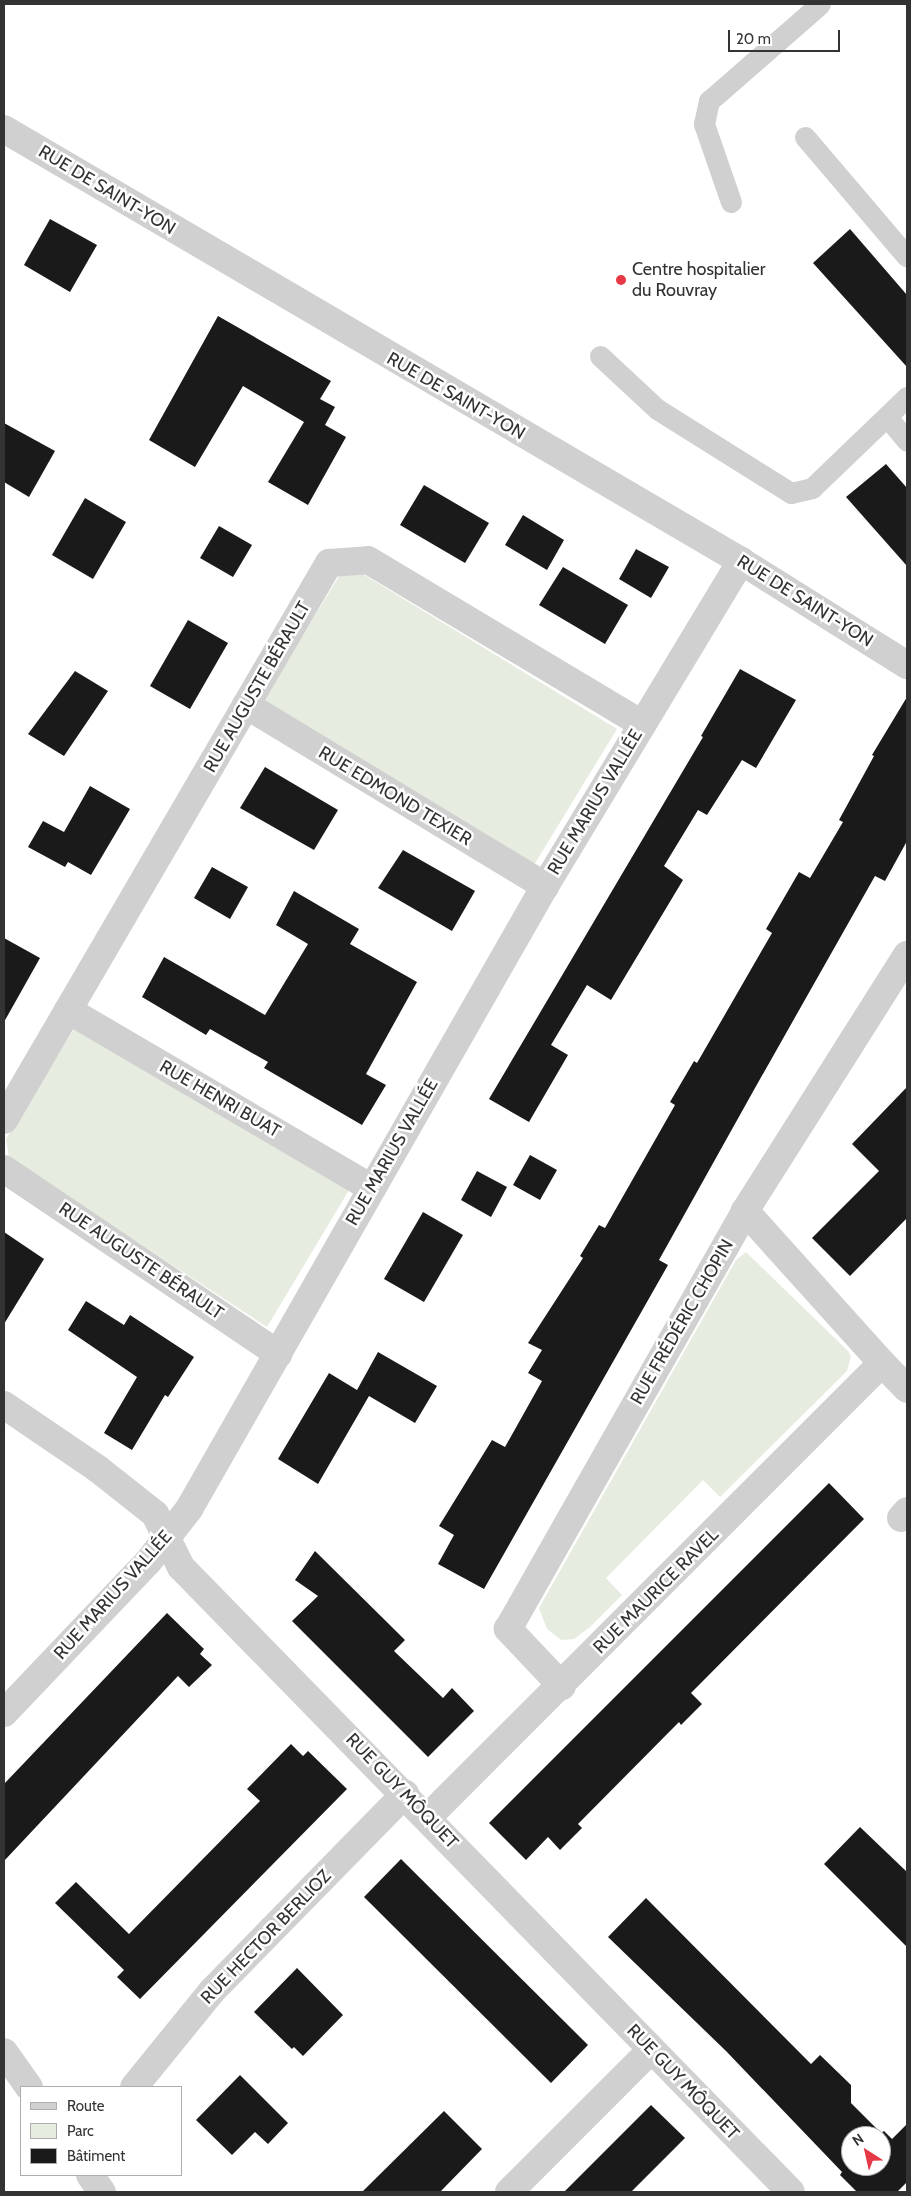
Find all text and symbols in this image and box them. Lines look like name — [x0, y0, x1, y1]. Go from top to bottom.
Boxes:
scale bar — [731, 20, 844, 52]
text: 20 m — [736, 30, 771, 48]
street label: RUE DE SAINT-YON — [35, 141, 179, 239]
place label: Centre hospitalier du Rouvray — [632, 259, 765, 302]
marker: Centre hospitalier du Rouvray — [614, 273, 628, 287]
street label: RUE DE SAINT-YON — [383, 348, 529, 444]
street label: RUE DE SAINT-YON — [733, 550, 877, 652]
street label: RUE AUGUSTE BÉRAULT — [199, 598, 315, 776]
street label: RUE MARIUS VALLÉE — [543, 725, 647, 879]
street label: RUE EDMOND TEXIER — [315, 742, 475, 850]
street label: RUE HENRI BUAT — [156, 1056, 284, 1142]
street label: RUE MARIUS VALLÉE — [341, 1075, 443, 1229]
street label: RUE AUGUSTE BÉRAULT — [55, 1198, 227, 1324]
street label: RUE FRÉDÉRIC CHOPIN — [626, 1236, 738, 1408]
street label: RUE MAURICE RAVEL — [589, 1524, 723, 1658]
street label: RUE MARIUS VALLÉE — [49, 1526, 177, 1664]
street label: RUE GUY MÔQUET — [341, 1729, 463, 1853]
street label: RUE HECTOR BERLIOZ — [196, 1865, 336, 2009]
street label: RUE GUY MÔQUET — [622, 2020, 744, 2144]
legend — [20, 2086, 182, 2176]
text: Route — [67, 2097, 105, 2115]
text: Parc — [67, 2122, 94, 2140]
north arrow — [841, 2126, 891, 2176]
text: N — [849, 2129, 867, 2150]
text: Bâtiment — [67, 2147, 125, 2165]

